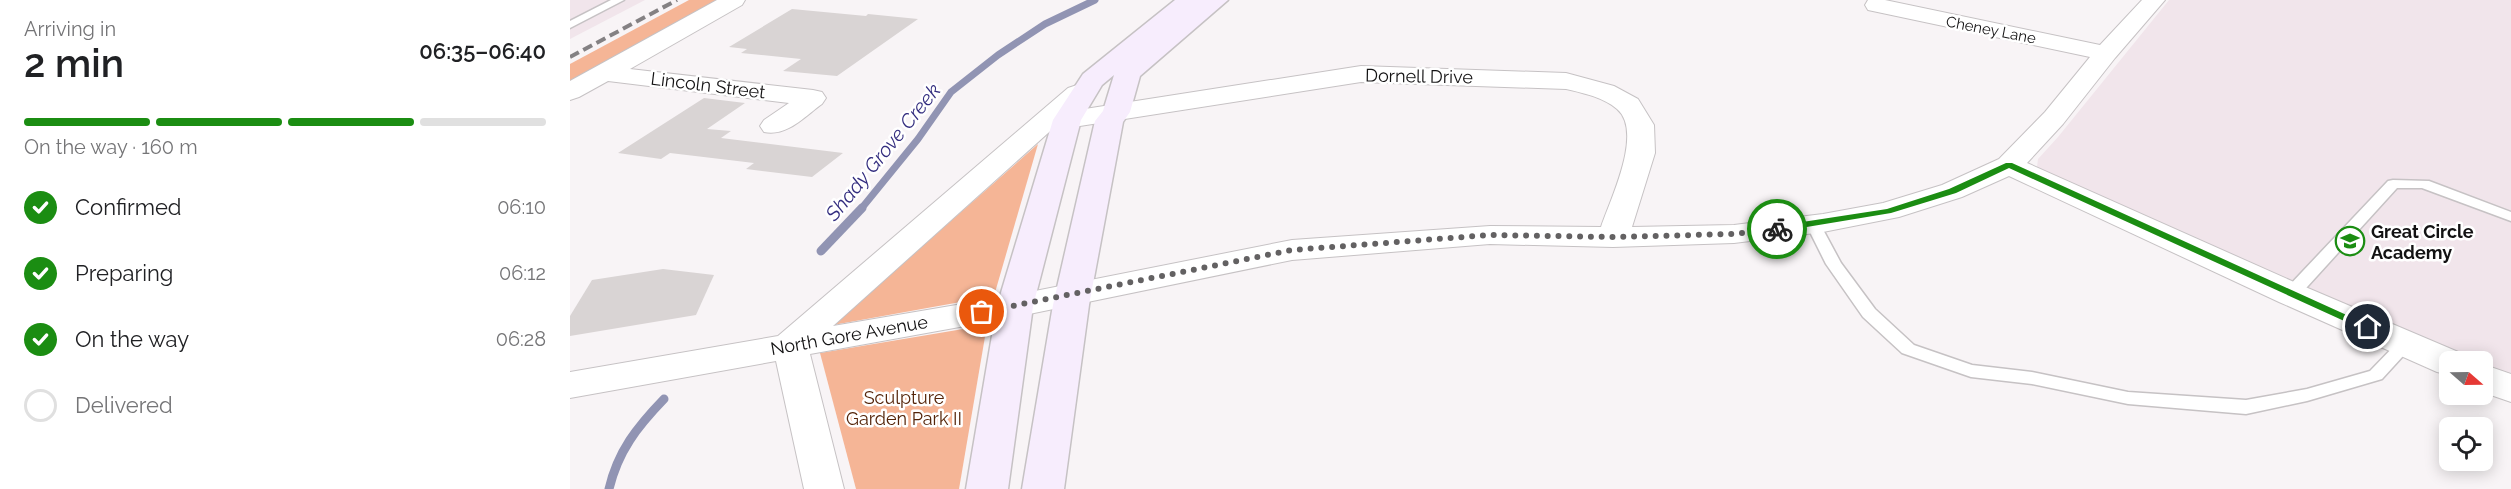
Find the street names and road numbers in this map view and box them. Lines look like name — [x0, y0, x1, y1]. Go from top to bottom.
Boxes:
street label: Cheney Lane — [1945, 12, 2038, 48]
street label: Dornell Drive — [1365, 65, 1473, 87]
street label: Lincoln Street — [650, 68, 766, 102]
street label: North Gore Avenue — [769, 311, 930, 359]

